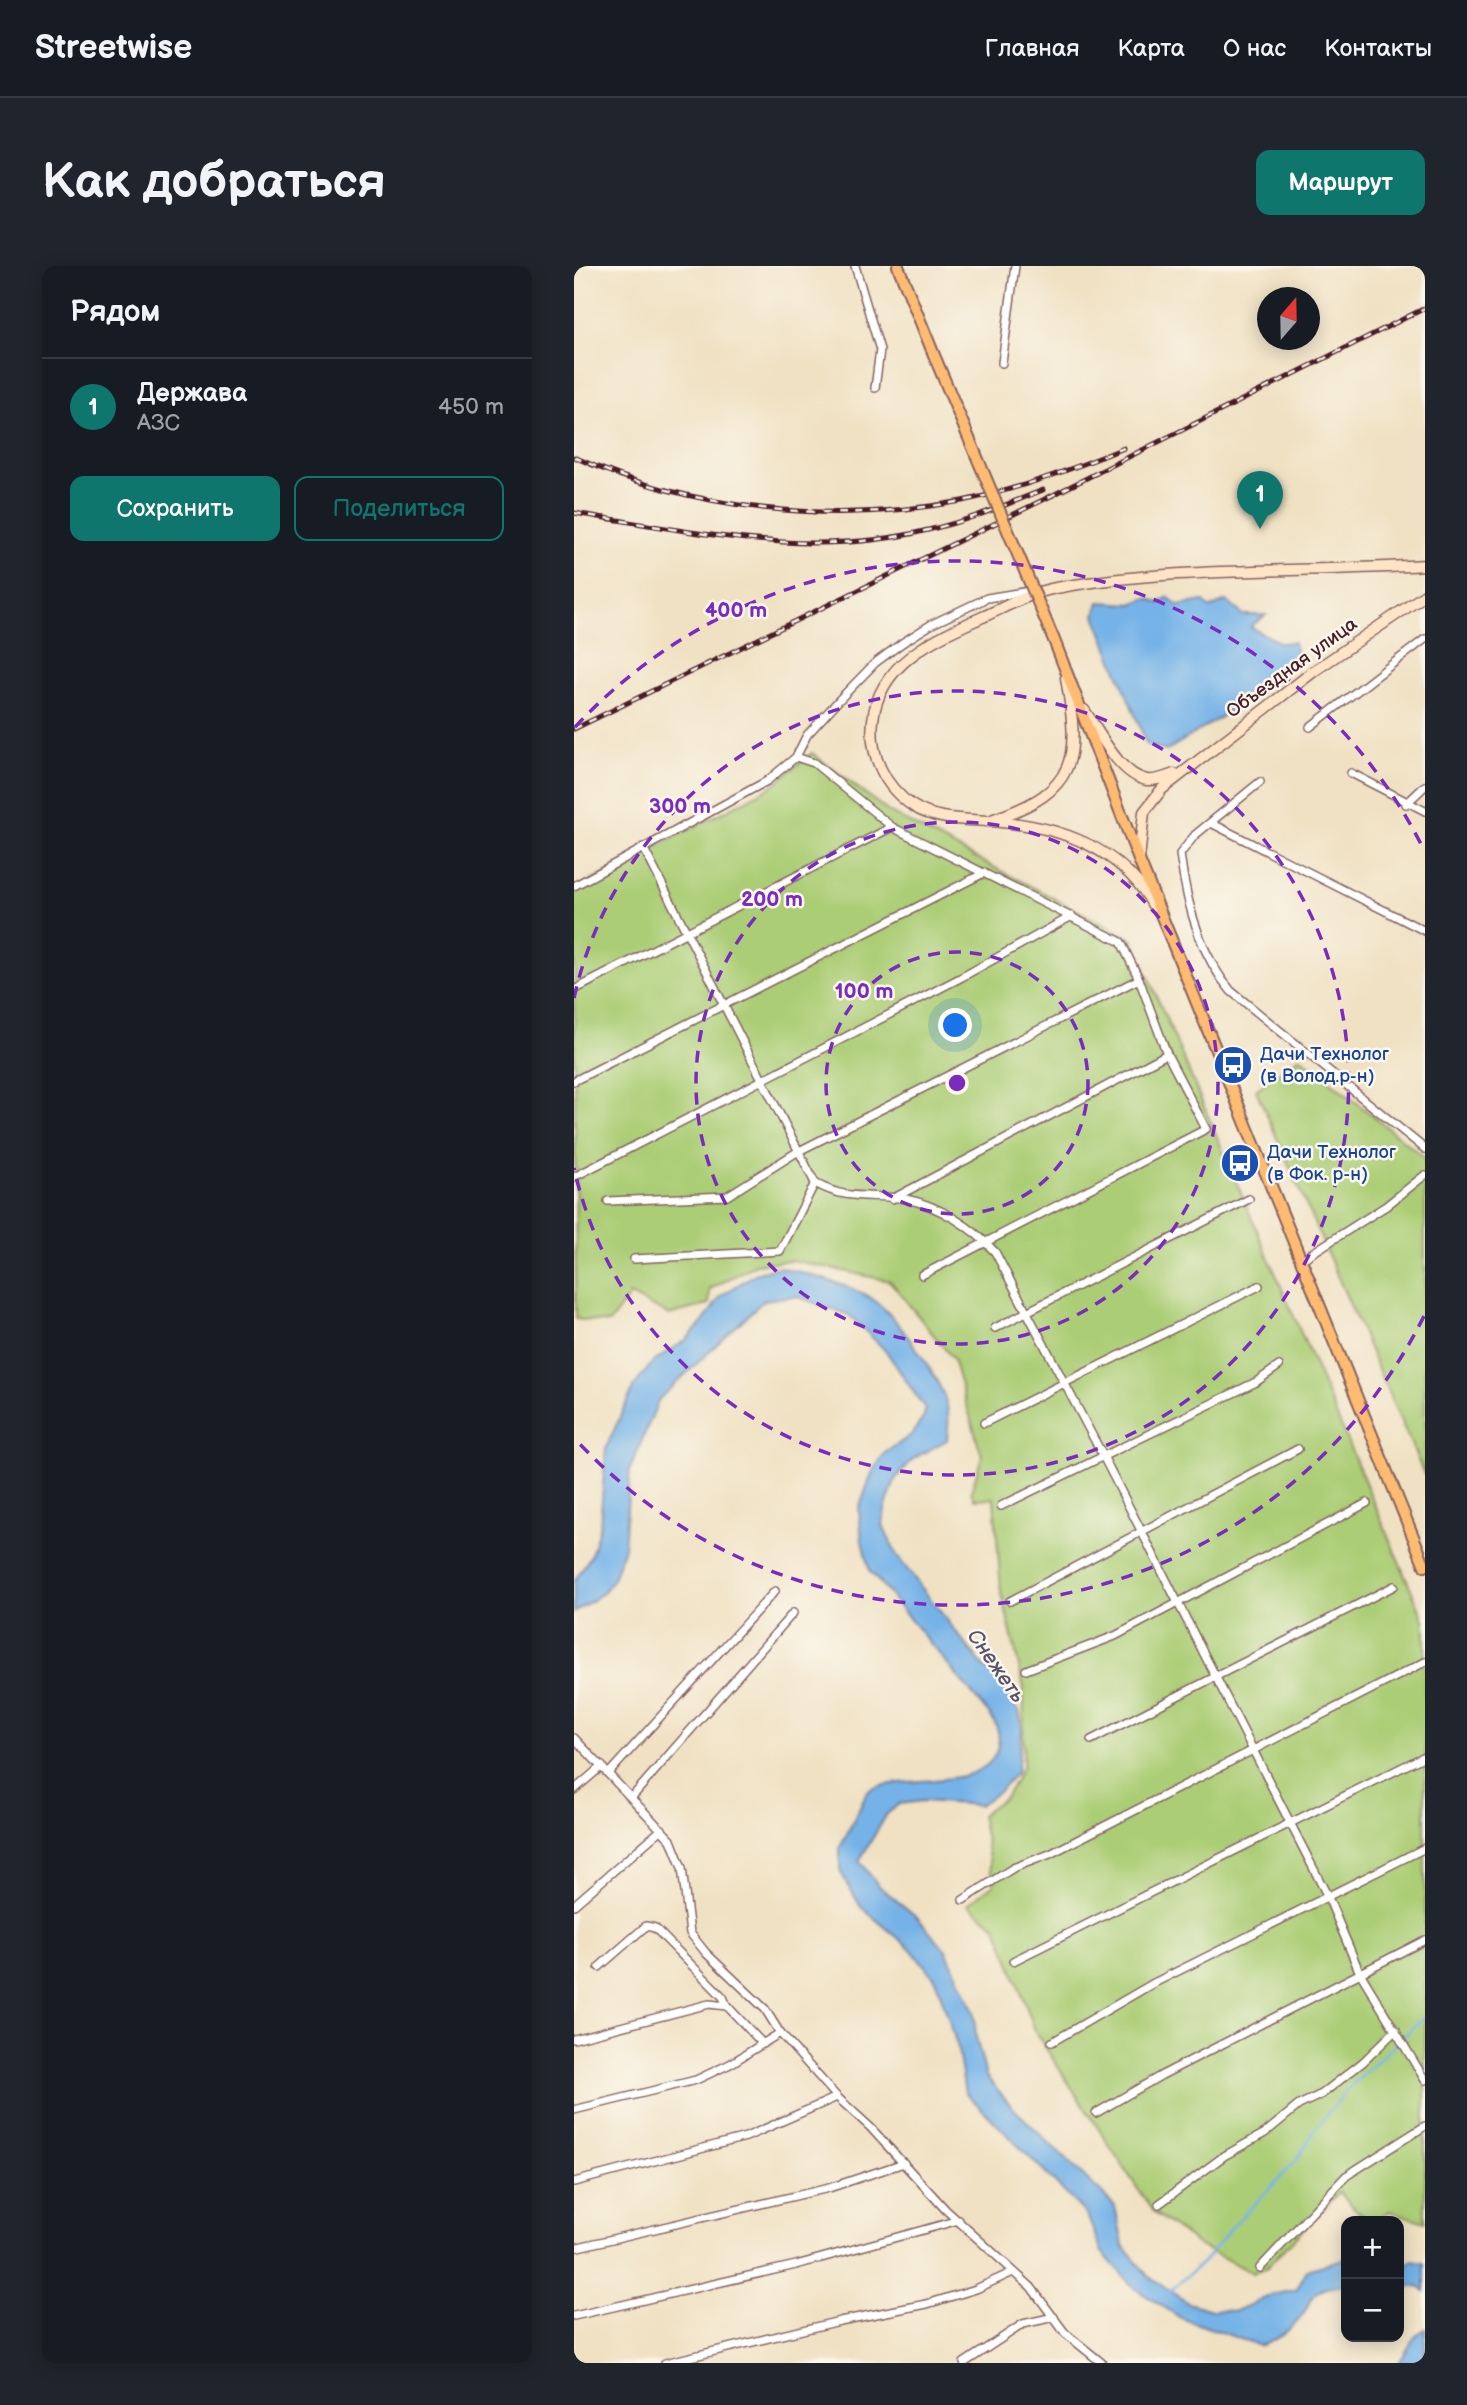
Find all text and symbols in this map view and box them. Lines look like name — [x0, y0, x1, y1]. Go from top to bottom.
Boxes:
text: Streetwise — [35, 28, 192, 68]
text: Главная — [985, 34, 1079, 63]
text: Карта — [1117, 34, 1185, 63]
text: О нас — [1223, 34, 1286, 63]
text: Контакты — [1324, 34, 1432, 63]
button: Маршрут — [1256, 150, 1425, 215]
text: Как добраться — [42, 153, 386, 212]
north arrow — [1257, 287, 1320, 350]
text: Рядом — [70, 294, 160, 330]
text: Держава — [137, 378, 247, 409]
text: 1 — [88, 393, 98, 421]
text: 450 m — [438, 393, 504, 421]
text: АЗС — [137, 409, 180, 437]
pin: 1 — [1237, 471, 1283, 529]
button: Сохранить — [70, 476, 280, 541]
button: Поделиться — [294, 476, 504, 541]
text: 400 m — [705, 598, 767, 623]
street label: Объездная улица — [1222, 613, 1362, 723]
text: 300 m — [649, 794, 711, 819]
text: 200 m — [741, 887, 803, 912]
text: 100 m — [835, 979, 893, 1004]
your location — [938, 1008, 972, 1042]
place label: Дачи Технолог (в Волод.р-н) — [1260, 1043, 1390, 1088]
bus stop icon: Дачи Технолог (в Волод.р-н) — [1212, 1044, 1254, 1086]
centre of rings — [945, 1071, 969, 1095]
place label: Дачи Технолог (в Фок. р-н) — [1267, 1141, 1397, 1186]
bus stop icon: Дачи Технолог (в Фок. р-н) — [1219, 1142, 1261, 1184]
water label: Снежеть — [962, 1624, 1030, 1708]
map controls — [1341, 2216, 1404, 2342]
button: + — [1341, 2216, 1404, 2279]
button: − — [1341, 2279, 1404, 2342]

